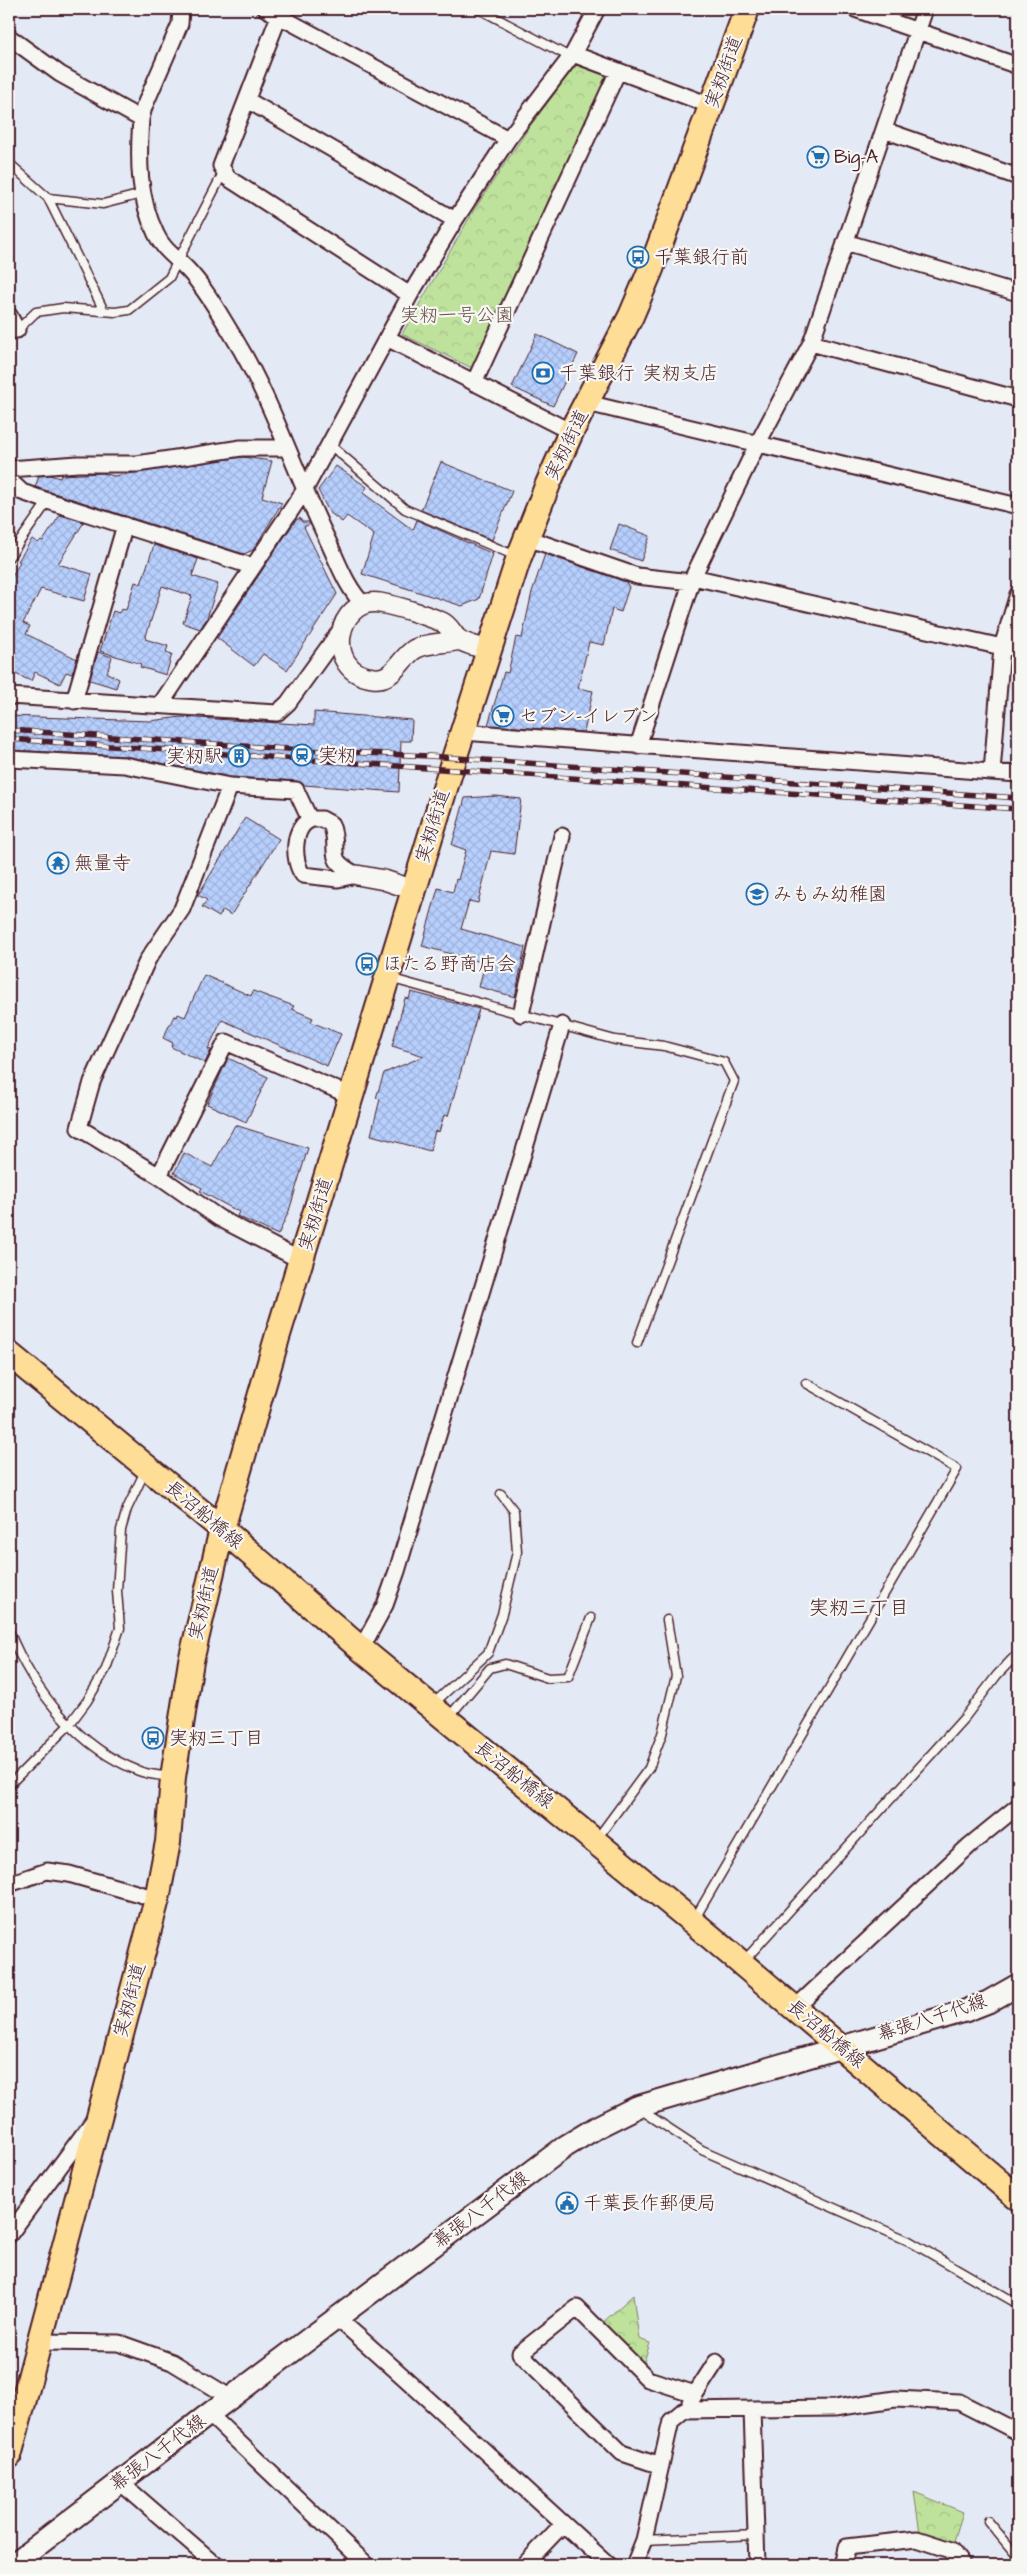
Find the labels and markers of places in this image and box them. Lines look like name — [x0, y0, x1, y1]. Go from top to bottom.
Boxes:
place label: Big-A — [834, 144, 878, 172]
supermarket icon: Big-A — [806, 145, 830, 169]
place label: 千葉銀行前 — [654, 244, 749, 271]
bus stop icon: 千葉銀行前 — [626, 245, 650, 269]
place label: 千葉銀行 実籾支店 — [559, 360, 719, 387]
bank icon: 千葉銀行 実籾支店 — [531, 361, 555, 385]
place label: セブン-イレブン — [519, 703, 658, 730]
supermarket icon: セブン-イレブン — [491, 704, 515, 728]
place label: 実籾 — [318, 742, 356, 769]
place label: 実籾駅 — [166, 743, 223, 770]
station icon: 実籾 — [290, 743, 314, 767]
building icon: 実籾駅 — [227, 744, 251, 768]
place label: 無量寺 — [74, 850, 131, 877]
temple icon: 無量寺 — [46, 851, 70, 875]
place label: みもみ幼稚園 — [773, 881, 887, 908]
school or university icon: みもみ幼稚園 — [745, 882, 769, 906]
place label: ほたる野商店会 — [383, 951, 516, 978]
bus stop icon: ほたる野商店会 — [355, 952, 379, 976]
place label: 実籾三丁目 — [169, 1725, 264, 1752]
bus stop icon: 実籾三丁目 — [141, 1726, 165, 1750]
place label: 千葉長作郵便局 — [583, 2190, 716, 2217]
public building icon: 千葉長作郵便局 — [555, 2191, 579, 2215]

